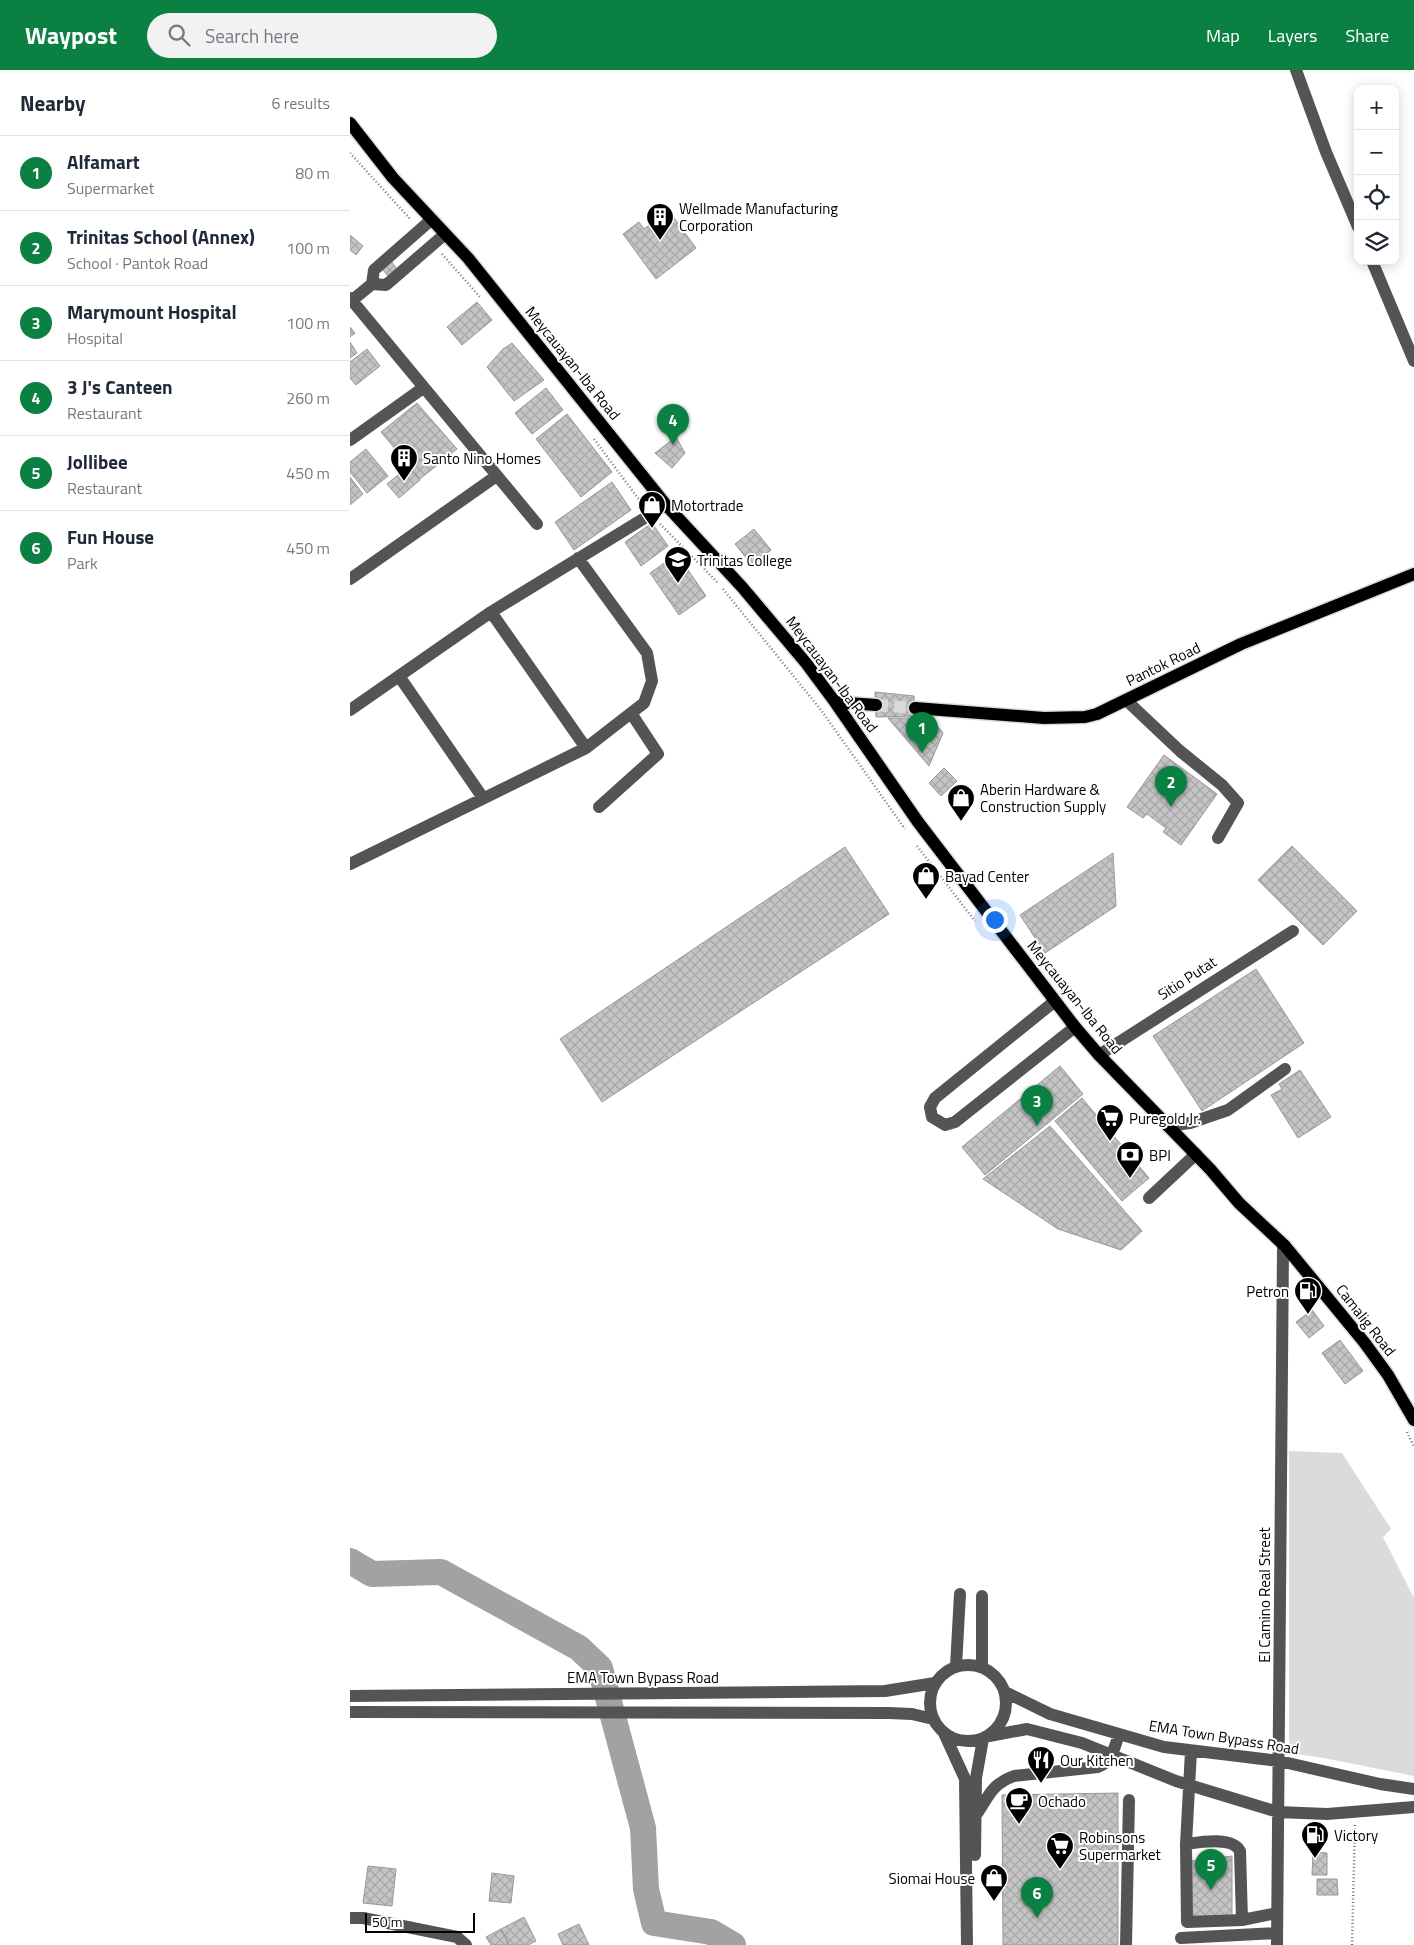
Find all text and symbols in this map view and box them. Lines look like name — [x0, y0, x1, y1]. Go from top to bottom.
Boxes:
search box — [147, 13, 497, 58]
text: Waypost — [25, 17, 117, 53]
icon: search — [165, 21, 193, 49]
text: Search here — [205, 21, 299, 50]
text: Map — [1206, 22, 1240, 49]
text: Layers — [1268, 22, 1317, 49]
text: Share — [1345, 22, 1389, 49]
map controls — [1354, 85, 1399, 265]
button: + — [1354, 85, 1399, 130]
text: Nearby — [20, 87, 85, 119]
text: 6 results — [271, 91, 330, 115]
button: − — [1354, 130, 1399, 175]
text: Alfamart — [67, 147, 140, 176]
text: 1 — [32, 161, 40, 185]
text: 80 m — [295, 161, 330, 185]
button: locate — [1354, 175, 1399, 220]
text: Supermarket — [67, 176, 154, 200]
place label: Wellmade Manufacturing Corporation — [679, 197, 838, 237]
building icon: Wellmade Manufacturing Corporation — [645, 202, 675, 241]
button: layers — [1354, 220, 1399, 265]
text: Trinitas School (Annex) — [67, 222, 255, 251]
text: 2 — [32, 236, 40, 260]
text: 100 m — [286, 236, 330, 260]
text: School · Pantok Road — [67, 251, 208, 275]
text: Marymount Hospital — [67, 297, 237, 326]
street label: Meycauayan-Iba Road — [520, 301, 626, 425]
text: 3 — [32, 311, 40, 335]
text: 100 m — [286, 311, 330, 335]
text: Hospital — [67, 326, 123, 350]
text: 3 J's Canteen — [67, 372, 173, 401]
text: 4 — [32, 386, 40, 410]
text: 260 m — [286, 386, 330, 410]
text: Restaurant — [67, 401, 142, 425]
pin: 4 — [657, 404, 689, 445]
building icon: Santo Nino Homes — [389, 443, 419, 482]
text: Jollibee — [67, 447, 128, 476]
place label: Santo Nino Homes — [423, 447, 541, 470]
text: 5 — [32, 461, 40, 485]
text: 450 m — [286, 461, 330, 485]
text: Restaurant — [67, 476, 142, 500]
shop icon: Motortrade — [637, 490, 667, 529]
place label: Motortrade — [671, 494, 743, 517]
text: Fun House — [67, 522, 154, 551]
text: 6 — [32, 536, 40, 560]
text: 450 m — [286, 536, 330, 560]
school or university icon: Trinitas College — [663, 545, 693, 584]
place label: Trinitas College — [697, 549, 792, 572]
text: Park — [67, 551, 98, 575]
street label: Meycauayan-Iba Road — [780, 611, 884, 737]
street label: Pantok Road — [1122, 636, 1204, 692]
pin: 1 — [906, 712, 938, 753]
pin: 2 — [1155, 766, 1187, 807]
place label: Aberin Hardware & Construction Supply — [980, 778, 1106, 818]
shop icon: Aberin Hardware & Construction Supply — [946, 783, 976, 822]
shop icon: Bayad Center — [911, 861, 941, 900]
place label: Bayad Center — [945, 865, 1029, 888]
your location — [982, 907, 1008, 933]
street label: Meycauayan-Iba Road — [1022, 935, 1128, 1059]
street label: Sitio Putat — [1153, 950, 1222, 1006]
pin: 3 — [1021, 1085, 1053, 1126]
supermarket icon: Puregold Jr. — [1095, 1103, 1125, 1142]
place label: Puregold Jr. — [1129, 1107, 1201, 1130]
bank icon: BPI — [1115, 1140, 1145, 1179]
place label: BPI — [1149, 1144, 1171, 1167]
fuel station icon: Petron — [1293, 1276, 1323, 1315]
street label: Camalig Road — [1330, 1279, 1402, 1361]
place label: Petron — [1246, 1280, 1289, 1303]
street label: El Camino Real Street — [1253, 1527, 1276, 1663]
street label: EMA Town Bypass Road — [567, 1666, 719, 1689]
street label: EMA Town Bypass Road — [1147, 1714, 1301, 1760]
restaurant icon: Our Kitchen — [1026, 1745, 1056, 1784]
place label: Our Kitchen — [1060, 1749, 1134, 1772]
cafe icon: Ochado — [1004, 1786, 1034, 1825]
place label: Ochado — [1038, 1790, 1086, 1813]
fuel station icon: Victory — [1300, 1820, 1330, 1859]
place label: Victory — [1334, 1824, 1378, 1847]
place label: Robinsons Supermarket — [1079, 1826, 1162, 1866]
supermarket icon: Robinsons Supermarket — [1045, 1831, 1075, 1870]
pin: 5 — [1195, 1849, 1227, 1890]
shop icon: Siomai House — [979, 1863, 1009, 1902]
place label: Siomai House — [889, 1867, 975, 1890]
pin: 6 — [1021, 1877, 1053, 1918]
scale bar — [365, 1910, 475, 1933]
text: 50 m — [372, 1911, 402, 1932]

